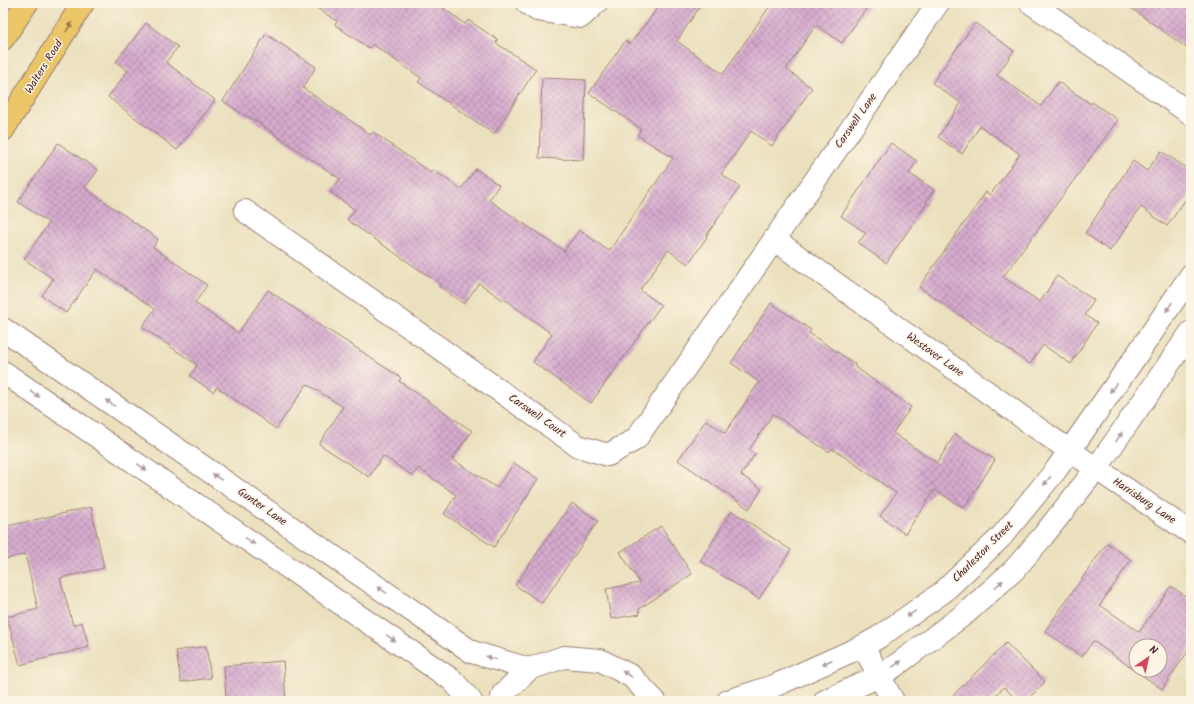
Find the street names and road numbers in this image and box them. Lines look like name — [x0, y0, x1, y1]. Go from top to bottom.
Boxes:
street label: Walters Road — [20, 36, 68, 97]
street label: Carswell Lane — [830, 90, 882, 152]
street label: Westover Lane — [903, 328, 967, 382]
street label: Carswell Court — [504, 389, 570, 443]
street label: Harrisburg Lane — [1109, 473, 1180, 529]
street label: Gunter Lane — [233, 483, 291, 531]
street label: Charleston Street — [948, 516, 1019, 587]

